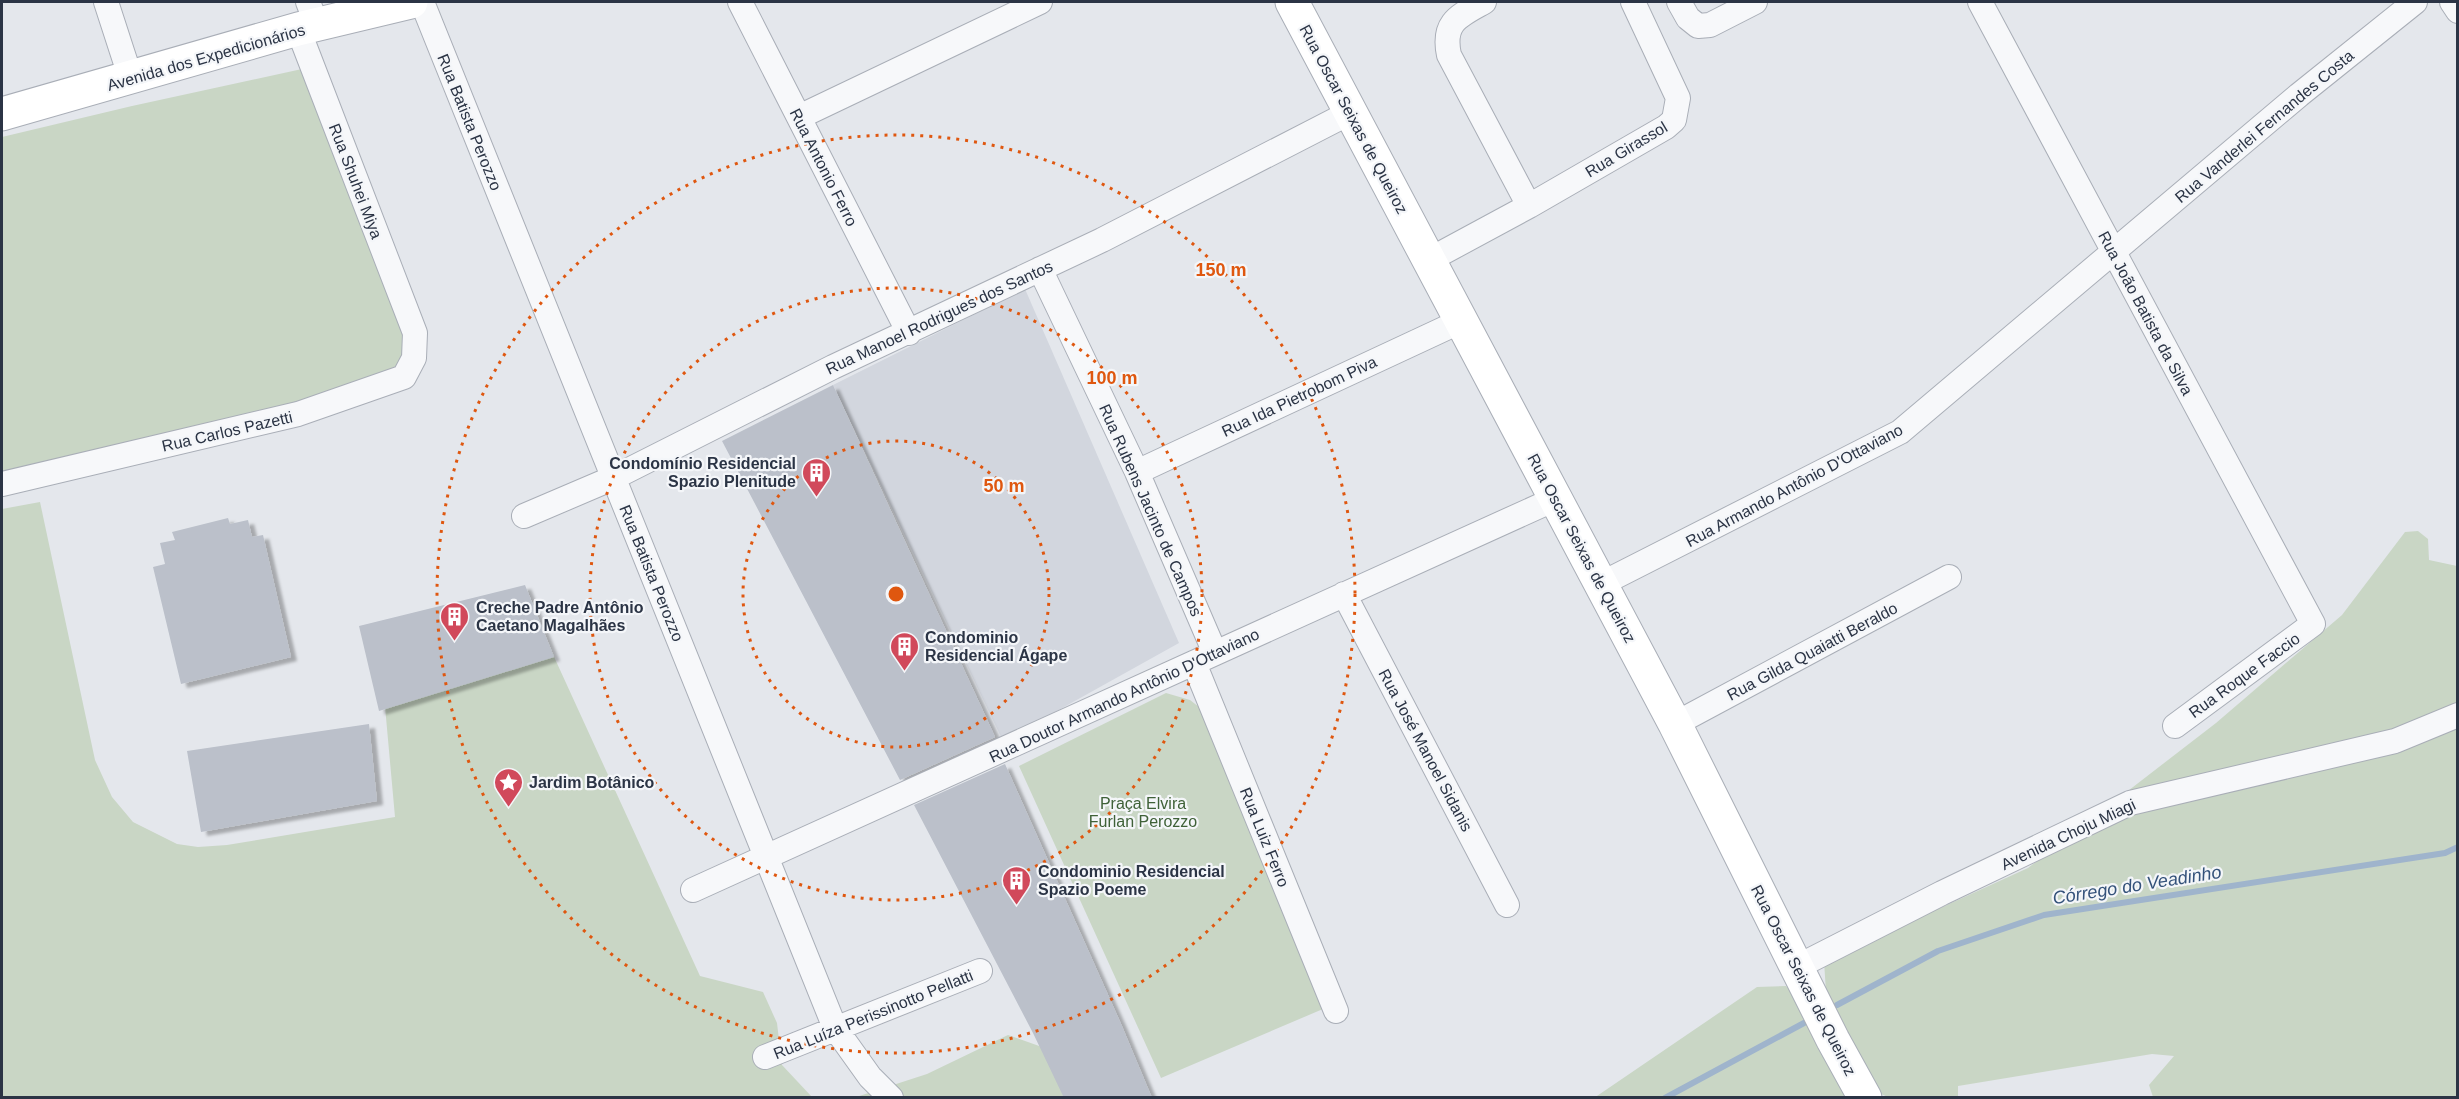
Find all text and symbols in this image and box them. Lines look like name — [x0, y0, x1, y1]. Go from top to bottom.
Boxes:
street label: Avenida dos Expedicionários — [105, 21, 307, 94]
street label: Rua Oscar Seixas de Queiroz — [1296, 22, 1411, 217]
street label: Rua Vanderlei Fernandes Costa — [2172, 47, 2357, 206]
street label: Rua Batista Perozzo — [434, 51, 505, 193]
street label: Rua Antonio Ferro — [787, 106, 861, 229]
street label: Rua Girassol — [1582, 118, 1670, 181]
street label: Rua Shuhei Miya — [326, 121, 385, 241]
street label: Rua João Batista da Silva — [2095, 228, 2196, 398]
street label: Rua Manoel Rodrigues dos Santos — [823, 257, 1055, 378]
text: 150 m — [1195, 260, 1247, 280]
street label: Rua Ida Pietrobom Piva — [1219, 353, 1379, 440]
text: 100 m — [1086, 368, 1138, 388]
street label: Rua Rubens Jacinto de Campos — [1096, 402, 1205, 619]
street label: Rua Carlos Pazetti — [160, 408, 294, 455]
street label: Rua Armando Antônio D'Ottaviano — [1683, 421, 1906, 550]
street label: Rua Oscar Seixas de Queiroz — [1524, 451, 1639, 646]
place label: Condomínio Residencial Spazio Plenitude — [609, 455, 796, 490]
building icon: Condomínio Residencial Spazio Plenitude — [801, 456, 833, 498]
text: 50 m — [983, 476, 1025, 496]
street label: Rua Batista Perozzo — [616, 502, 687, 644]
centre of rings — [886, 584, 906, 604]
place label: Creche Padre Antônio Caetano Magalhães — [476, 599, 644, 634]
street label: Rua Gilda Quaiatti Beraldo — [1724, 599, 1900, 704]
building icon: Creche Padre Antônio Caetano Magalhães — [439, 600, 471, 642]
street label: Rua Doutor Armando Antônio D'Ottaviano — [987, 625, 1262, 766]
place label: Condominio Residencial Ágape — [925, 629, 1067, 664]
building icon: Condominio Residencial Ágape — [888, 630, 920, 672]
street label: Rua Roque Faccio — [2186, 630, 2303, 721]
street label: Rua José Manoel Sidanis — [1375, 666, 1476, 834]
place icon: Jardim Botânico — [492, 766, 524, 808]
place label: Jardim Botânico — [529, 774, 655, 791]
street label: Rua Luiz Ferro — [1237, 785, 1292, 890]
park label: Praça Elvira Furlan Perozzo — [1089, 795, 1197, 830]
street label: Avenida Choju Miagi — [1998, 796, 2138, 873]
water label: Córrego do Veadinho — [2051, 862, 2223, 908]
place label: Condominio Residencial Spazio Poeme — [1038, 863, 1225, 898]
building icon: Condominio Residencial Spazio Poeme — [1001, 864, 1033, 906]
street label: Rua Oscar Seixas de Queiroz — [1748, 882, 1859, 1078]
street label: Rua Luíza Perissinotto Pellatti — [771, 967, 975, 1062]

